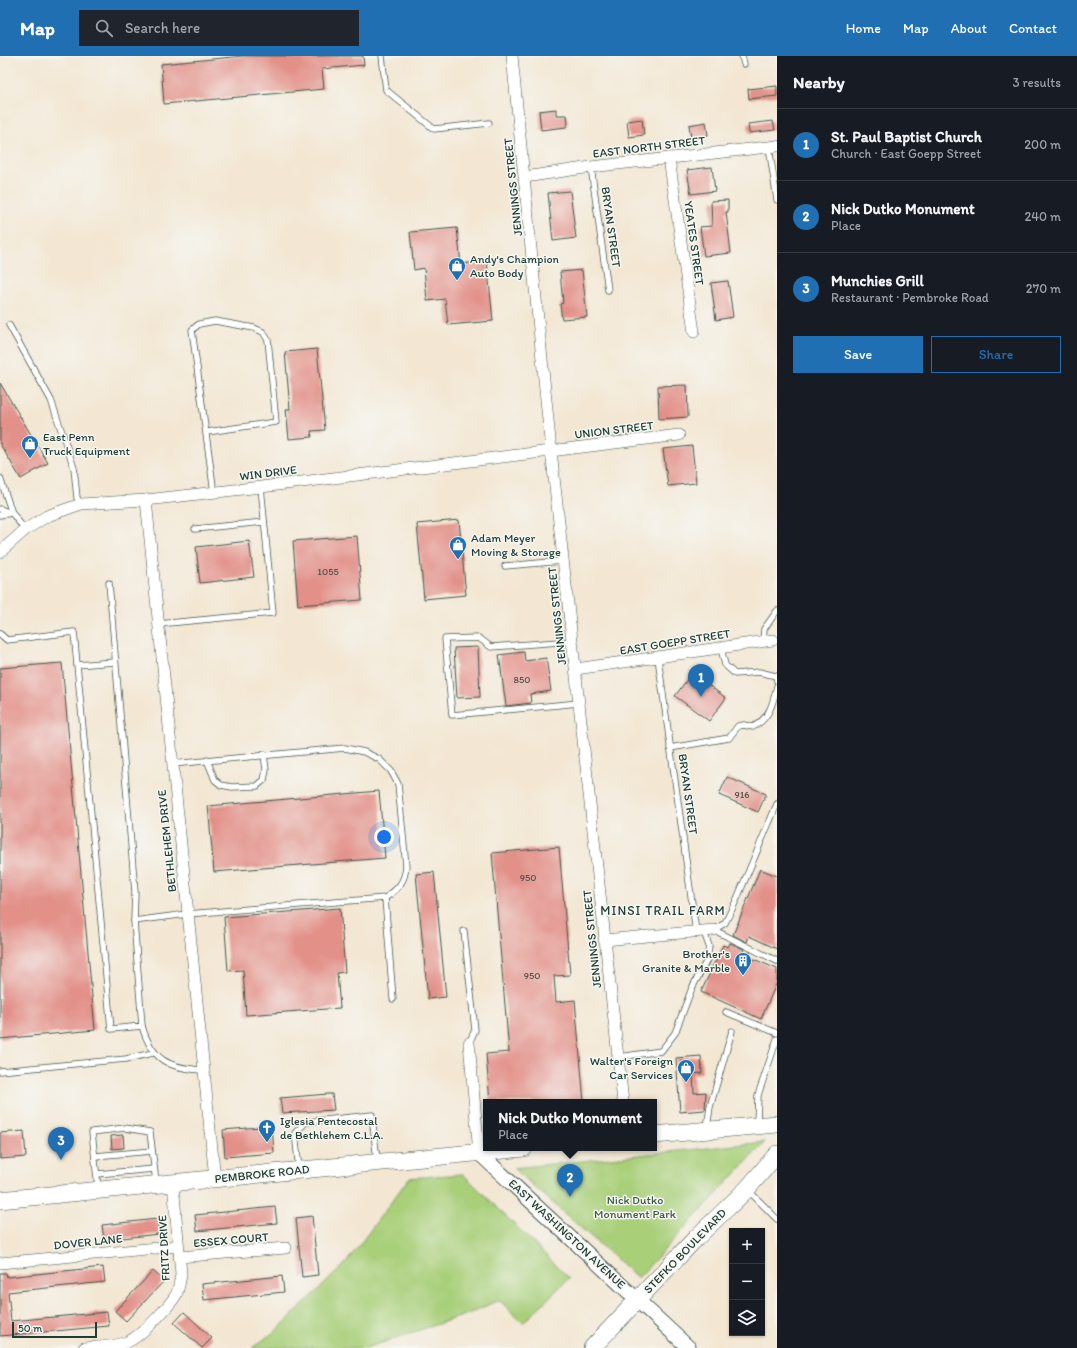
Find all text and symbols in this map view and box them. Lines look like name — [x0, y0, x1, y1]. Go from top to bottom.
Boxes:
search box — [79, 10, 359, 46]
text: Map — [20, 17, 55, 40]
icon: search — [93, 17, 115, 39]
text: Search here — [125, 19, 200, 37]
text: Home — [846, 20, 881, 37]
text: Map — [903, 20, 929, 37]
text: About — [951, 20, 987, 37]
text: Contact — [1009, 20, 1057, 37]
text: Nearby — [793, 72, 845, 92]
text: 3 results — [1012, 75, 1061, 90]
text: St. Paul Baptist Church — [831, 128, 982, 146]
street label: EAST NORTH STREET — [592, 133, 706, 161]
street label: JENNINGS STREET — [501, 137, 525, 237]
text: 1 — [803, 137, 809, 152]
text: 200 m — [1024, 137, 1061, 152]
text: Church · East Goepp Street — [831, 146, 981, 161]
street label: BRYAN STREET — [598, 186, 624, 269]
street label: YEATES STREET — [681, 200, 707, 286]
text: Nick Dutko Monument — [831, 200, 975, 218]
text: 2 — [803, 209, 809, 224]
text: 240 m — [1024, 209, 1061, 224]
text: Place — [831, 218, 861, 233]
place label: Andy's Champion Auto Body — [470, 252, 560, 280]
shop icon: Andy's Champion Auto Body — [447, 256, 467, 281]
text: Munchies Grill — [831, 272, 924, 290]
text: 3 — [802, 281, 810, 296]
text: 270 m — [1026, 281, 1061, 296]
text: Restaurant · Pembroke Road — [831, 290, 989, 305]
button: Save — [793, 336, 923, 373]
button: Share — [931, 336, 1061, 373]
street label: UNION STREET — [574, 418, 655, 442]
place label: East Penn Truck Equipment — [43, 430, 131, 458]
shop icon: East Penn Truck Equipment — [20, 434, 40, 459]
street label: WIN DRIVE — [239, 463, 298, 483]
place label: Adam Meyer Moving & Storage — [471, 531, 561, 559]
shop icon: Adam Meyer Moving & Storage — [448, 535, 468, 560]
house number: 1055 — [317, 565, 339, 578]
street label: JENNINGS STREET — [545, 566, 569, 666]
street label: EAST GOEPP STREET — [619, 626, 731, 658]
pin: 1 — [688, 664, 714, 697]
house number: 850 — [514, 673, 530, 686]
street label: BRYAN STREET — [675, 753, 701, 836]
house number: 916 — [734, 788, 750, 801]
street label: BETHLEHEM DRIVE — [155, 789, 179, 893]
your location — [374, 827, 394, 847]
house number: 950 — [520, 871, 536, 884]
street label: JENNINGS STREET — [580, 889, 604, 989]
district label: MINSI TRAIL FARM — [600, 903, 726, 918]
place label: Brother's Granite & Marble — [642, 947, 730, 975]
building icon: Brother's Granite & Marble — [733, 951, 753, 976]
house number: 950 — [524, 969, 540, 982]
place label: Walter's Foreign Car Services — [590, 1054, 673, 1082]
shop icon: Walter's Foreign Car Services — [676, 1058, 696, 1083]
popup — [483, 1099, 657, 1151]
text: Nick Dutko Monument — [498, 1109, 642, 1127]
place label: Iglesia Pentecostal de Bethlehem C.L.A. — [280, 1114, 384, 1142]
church icon: Iglesia Pentecostal de Bethlehem C.L.A. — [257, 1118, 277, 1143]
pin: 3 — [48, 1127, 74, 1160]
text: Place — [498, 1127, 528, 1142]
street label: PEMBROKE ROAD — [214, 1162, 310, 1186]
pin: 2 — [557, 1164, 583, 1197]
street label: EAST WASHINGTON AVENUE — [506, 1176, 629, 1292]
park label: Nick Dutko Monument Park — [594, 1193, 677, 1221]
street label: STEFKO BOULEVARD — [641, 1206, 729, 1296]
street label: FRITZ DRIVE — [155, 1214, 173, 1281]
map controls — [729, 1228, 765, 1336]
button: + — [729, 1228, 765, 1264]
street label: ESSEX COURT — [193, 1230, 270, 1250]
street label: DOVER LANE — [53, 1231, 123, 1253]
button: − — [729, 1264, 765, 1300]
button: layers — [729, 1300, 765, 1336]
scale bar — [12, 1320, 97, 1339]
text: 50 m — [18, 1322, 42, 1335]

